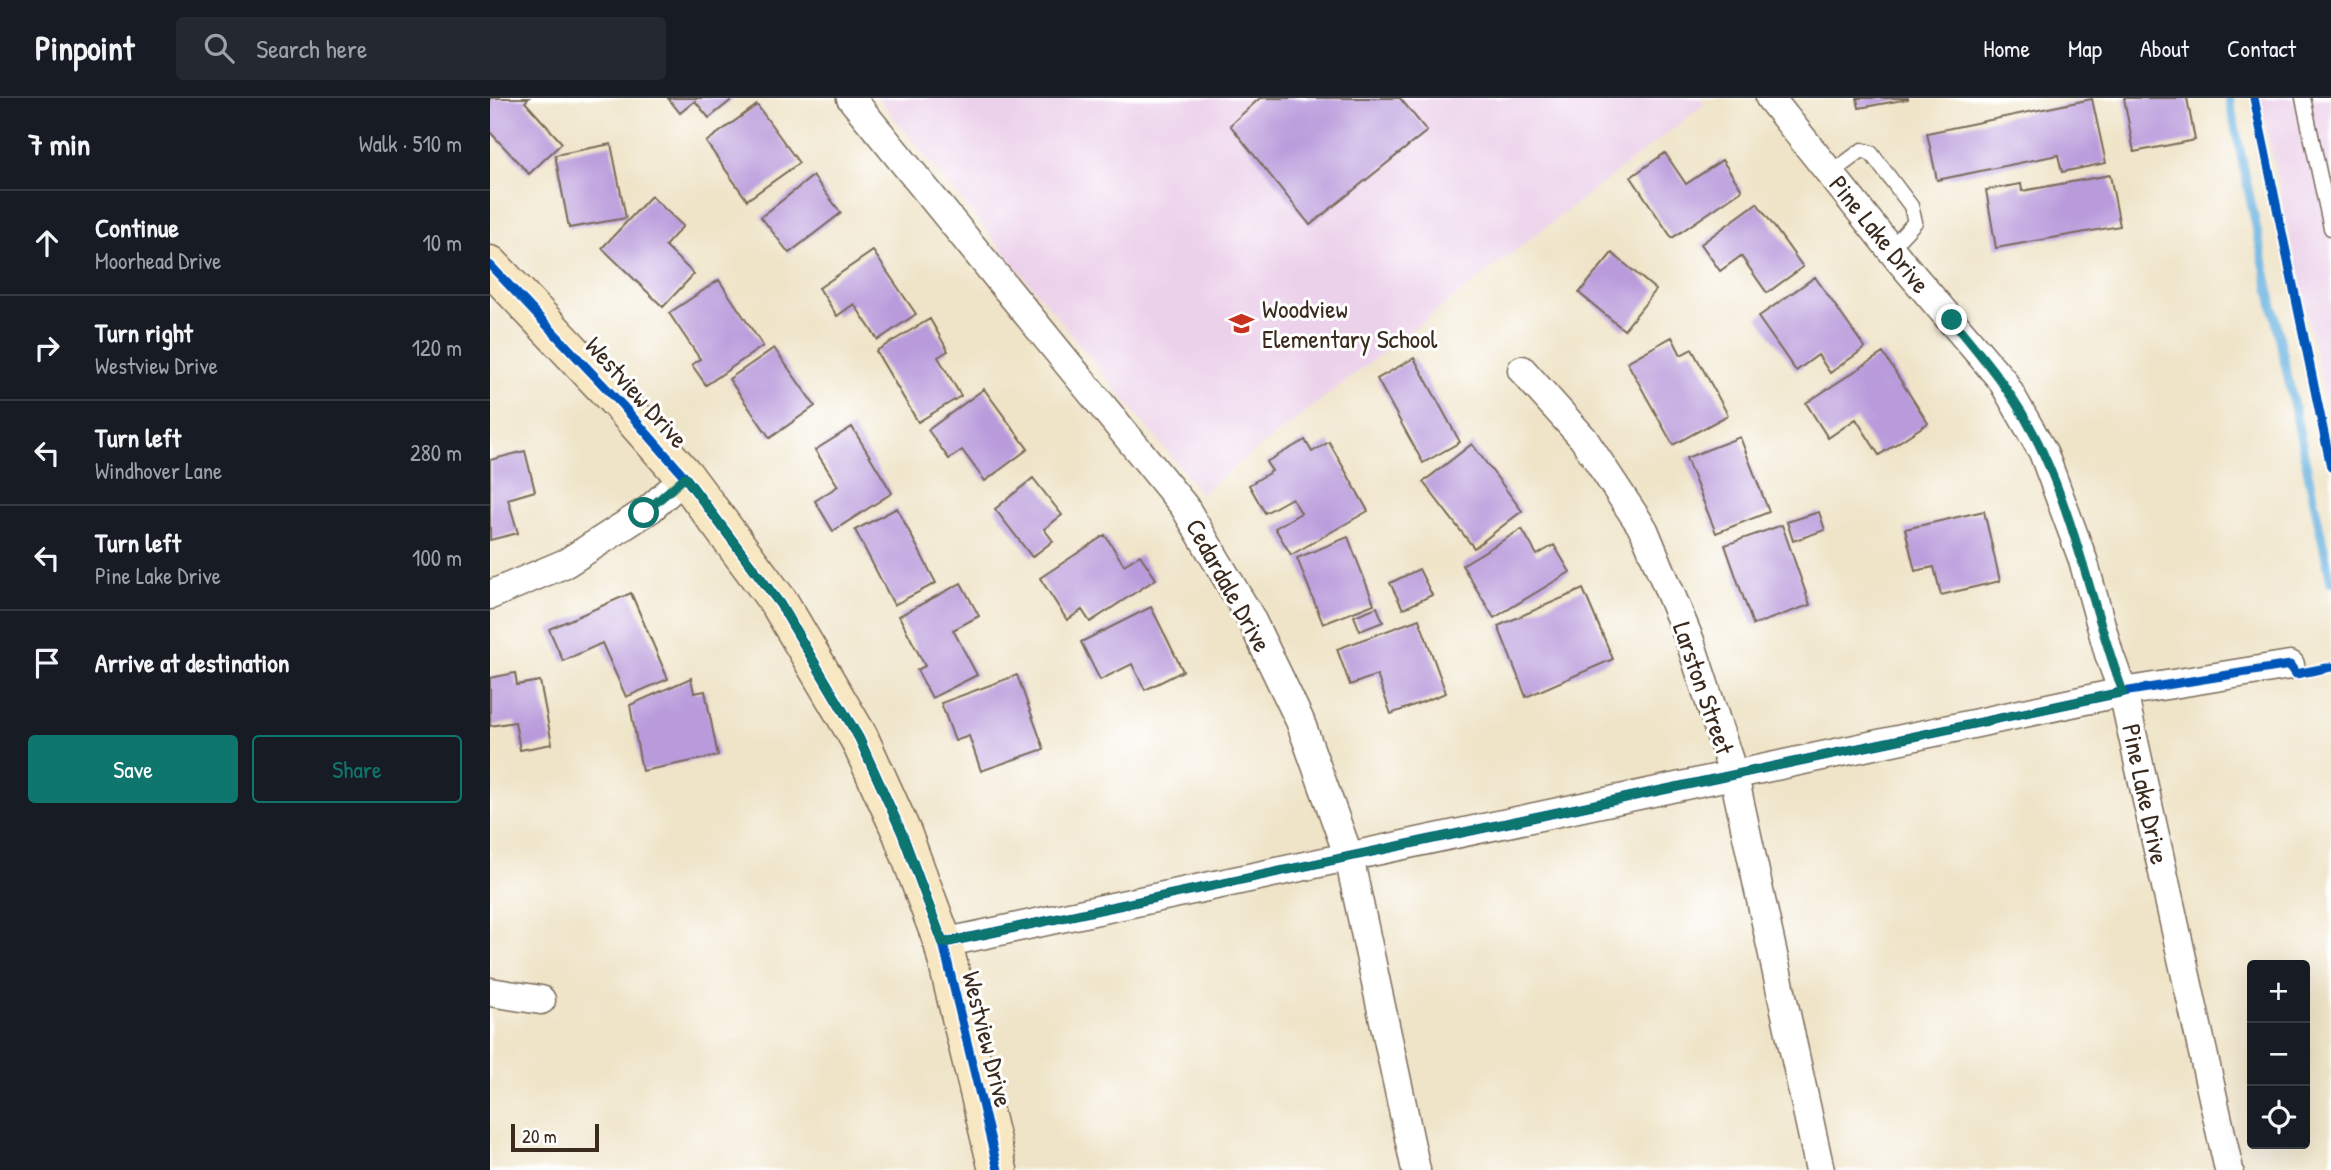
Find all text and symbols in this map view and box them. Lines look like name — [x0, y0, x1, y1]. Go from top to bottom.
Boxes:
search box — [176, 17, 666, 80]
text: Pinpoint — [35, 26, 134, 70]
icon: search — [200, 29, 238, 67]
text: Search here — [256, 31, 367, 66]
text: Home — [1983, 32, 2030, 64]
text: Map — [2068, 32, 2102, 64]
text: About — [2140, 32, 2189, 64]
text: Contact — [2227, 32, 2296, 64]
text: 7 min — [28, 124, 90, 164]
text: Walk · 510 m — [359, 128, 462, 159]
street label: Pine Lake Drive — [1822, 168, 1938, 300]
text: Continue — [95, 210, 179, 245]
icon: ahead — [28, 224, 66, 262]
text: 10 m — [422, 227, 462, 258]
text: Moorhead Drive — [95, 245, 221, 276]
place label: Woodview Elementary School — [1262, 291, 1438, 356]
route end — [1936, 304, 1967, 335]
school or university icon: Woodview Elementary School — [1228, 309, 1256, 337]
text: Turn right — [95, 315, 193, 350]
icon: right — [28, 329, 66, 367]
street label: Westview Drive — [578, 329, 696, 455]
text: 120 m — [412, 332, 462, 363]
text: Westview Drive — [95, 350, 218, 381]
text: Turn left — [95, 420, 181, 455]
icon: left — [28, 434, 66, 472]
text: 280 m — [410, 437, 462, 468]
text: Windhover Lane — [95, 455, 222, 486]
route start — [628, 497, 659, 528]
street label: Cedardale Drive — [1178, 512, 1280, 658]
text: Turn left — [95, 525, 181, 560]
icon: left — [28, 539, 66, 577]
text: 100 m — [412, 542, 462, 573]
text: Pine Lake Drive — [95, 560, 221, 591]
street label: Larston Street — [1665, 617, 1743, 760]
icon: arrive — [28, 644, 66, 682]
text: Arrive at destination — [95, 645, 290, 680]
street label: Pine Lake Drive — [2114, 721, 2178, 867]
button: Save — [28, 735, 238, 803]
button: Share — [252, 735, 462, 803]
map controls — [2247, 960, 2310, 1149]
button: + — [2247, 960, 2310, 1023]
street label: Westview Drive — [954, 967, 1022, 1111]
button: − — [2247, 1023, 2310, 1086]
button: locate — [2247, 1086, 2310, 1149]
scale bar — [511, 1121, 598, 1153]
text: 20 m — [522, 1123, 557, 1149]

